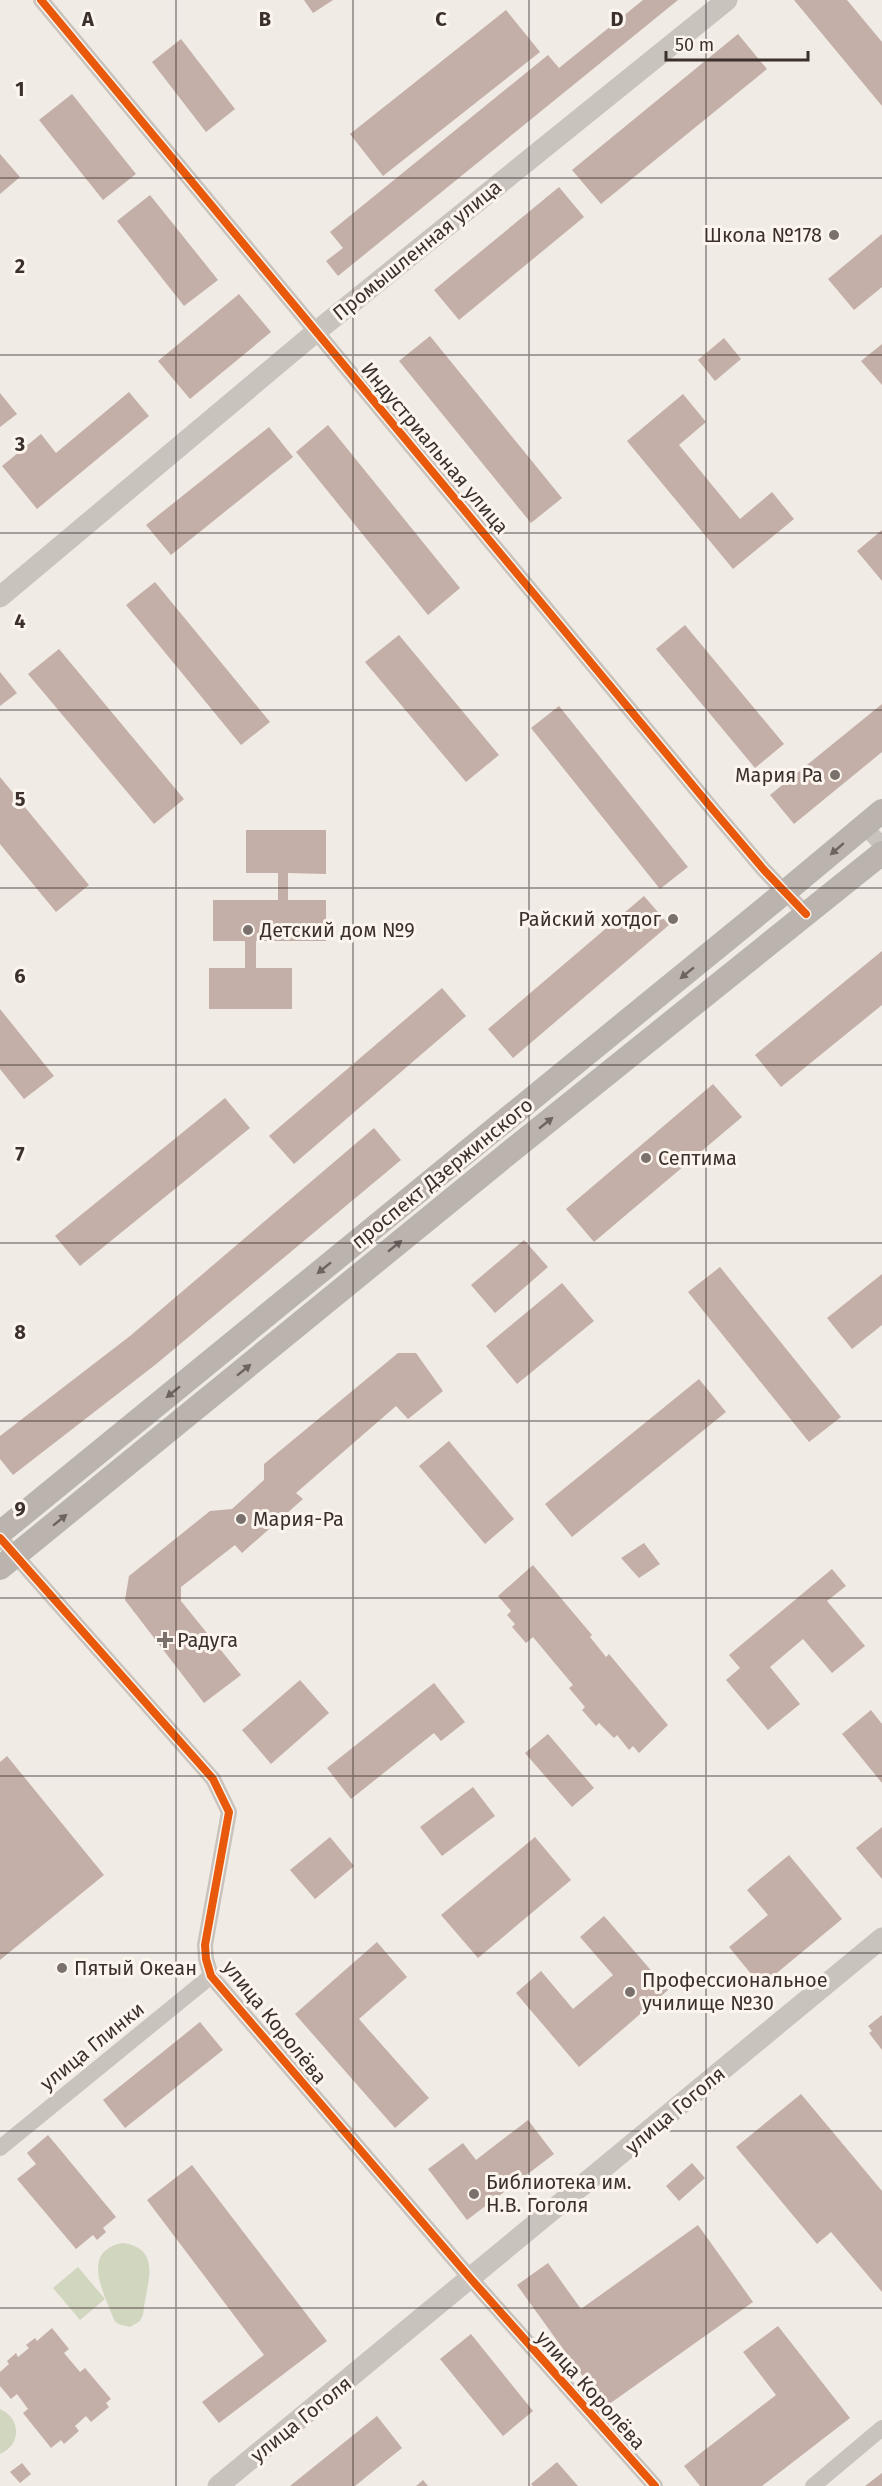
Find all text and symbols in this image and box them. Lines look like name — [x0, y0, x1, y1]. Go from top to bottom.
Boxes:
text: A — [81, 7, 95, 31]
text: B — [259, 7, 271, 31]
text: C — [435, 7, 447, 31]
text: D — [610, 7, 624, 31]
scale bar — [666, 24, 808, 62]
text: 50 m — [675, 34, 714, 56]
text: 1 — [15, 77, 25, 101]
street label: Промышленная улица — [328, 175, 506, 325]
place label: Школа №178 — [704, 223, 822, 247]
marker: Школа №178 — [827, 228, 841, 242]
text: 2 — [15, 254, 25, 278]
street label: Индустриальная улица — [356, 357, 514, 539]
text: 3 — [14, 432, 25, 456]
text: 4 — [14, 609, 26, 633]
place label: Мария Ра — [735, 763, 823, 787]
marker: Мария Ра — [828, 768, 842, 782]
text: 5 — [15, 787, 26, 811]
one-way arrow — [830, 842, 845, 856]
place label: Райский хотдог — [518, 907, 661, 931]
marker: Райский хотдог — [666, 912, 680, 926]
place label: Детский дом №9 — [259, 918, 415, 942]
marker: Детский дом №9 — [241, 923, 255, 937]
text: 6 — [14, 964, 26, 988]
one-way arrow — [679, 966, 695, 979]
street label: проспект Дзержинского — [346, 1092, 538, 1254]
one-way arrow — [538, 1117, 554, 1130]
text: 7 — [15, 1142, 25, 1166]
place label: Септима — [658, 1146, 737, 1170]
marker: Септима — [639, 1151, 653, 1165]
one-way arrow — [387, 1241, 402, 1253]
one-way arrow — [316, 1262, 332, 1275]
text: 8 — [14, 1320, 26, 1344]
one-way arrow — [236, 1363, 252, 1376]
one-way arrow — [165, 1385, 181, 1398]
text: 9 — [14, 1497, 26, 1521]
place label: Мария-Ра — [253, 1507, 344, 1531]
marker: Мария-Ра — [234, 1512, 248, 1526]
one-way arrow — [53, 1514, 68, 1527]
place label: Радуга — [177, 1628, 238, 1652]
marker: Радуга — [158, 1633, 172, 1647]
street label: улица Королёва — [218, 1955, 332, 2089]
place label: Пятый Океан — [74, 1956, 197, 1980]
marker: Пятый Океан — [55, 1961, 69, 1975]
place label: Профессиональное училище №30 — [642, 1968, 828, 2015]
marker: Профессиональное училище №30 — [623, 1985, 637, 1999]
street label: улица Глинки — [35, 1997, 149, 2095]
street label: улица Гоголя — [620, 2061, 730, 2159]
place label: Библиотека им. Н.В. Гоголя — [486, 2170, 632, 2217]
marker: Библиотека им. Н.В. Гоголя — [467, 2187, 481, 2201]
street label: улица Королёва — [531, 2326, 651, 2454]
street label: улица Гоголя — [246, 2371, 356, 2467]

